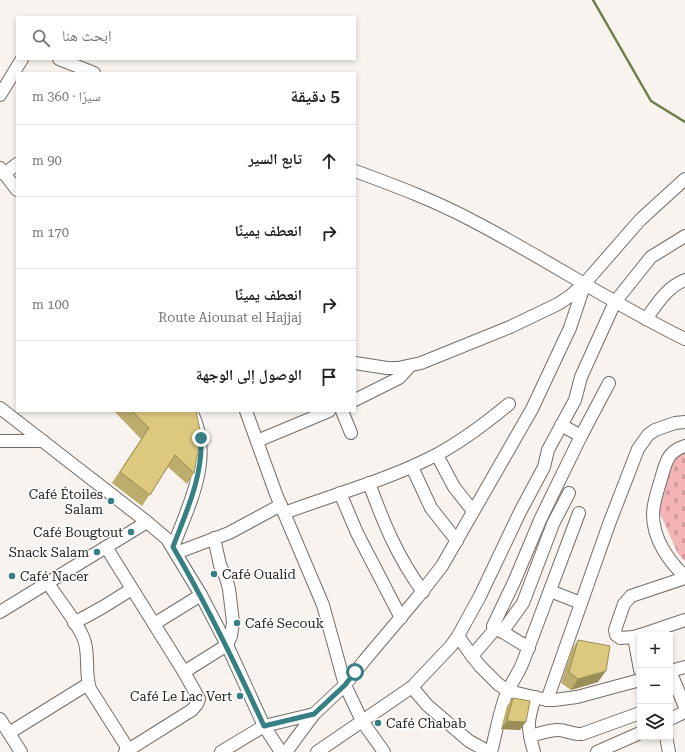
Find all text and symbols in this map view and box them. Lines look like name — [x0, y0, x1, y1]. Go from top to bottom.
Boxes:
search box — [16, 16, 356, 60]
icon: search — [30, 27, 52, 49]
text: ابحث هنا — [62, 27, 112, 45]
text: 5 دقيقة — [290, 86, 340, 106]
text: سيرًا · 360 m — [32, 89, 100, 104]
text: تابع السير — [248, 150, 302, 168]
icon: ahead — [318, 150, 340, 172]
text: 90 m — [32, 153, 62, 168]
text: انعطف يمينًا — [235, 222, 302, 240]
icon: right — [318, 222, 340, 244]
text: 170 m — [32, 225, 69, 240]
text: انعطف يمينًا — [235, 286, 302, 304]
icon: right — [318, 294, 340, 316]
text: 100 m — [32, 297, 69, 312]
text: Route Aiounat el Hajjaj — [158, 310, 302, 325]
text: الوصول إلى الوجهة — [196, 366, 302, 384]
icon: arrive — [318, 366, 340, 388]
route end — [192, 429, 210, 447]
place label: Café Étoiles Salam — [29, 486, 103, 517]
marker: Café Étoiles Salam — [106, 496, 116, 506]
place label: Café Bougtout — [33, 525, 123, 540]
marker: Café Bougtout — [126, 527, 136, 537]
place label: Snack Salam — [9, 545, 89, 560]
marker: Snack Salam — [92, 547, 102, 557]
place label: Café Oualid — [222, 567, 296, 582]
place label: Café Nacer — [20, 569, 89, 584]
marker: Café Oualid — [209, 569, 219, 579]
marker: Café Nacer — [7, 571, 17, 581]
place label: Café Secouk — [245, 616, 324, 631]
marker: Café Secouk — [232, 618, 242, 628]
map controls — [637, 632, 673, 740]
button: + — [637, 632, 673, 668]
route start — [346, 663, 364, 681]
button: − — [637, 668, 673, 704]
place label: Café Le Lac Vert — [130, 689, 232, 704]
marker: Café Le Lac Vert — [235, 691, 245, 701]
button: layers — [637, 704, 673, 740]
place label: Café Chabab — [386, 716, 466, 731]
marker: Café Chabab — [373, 718, 383, 728]

